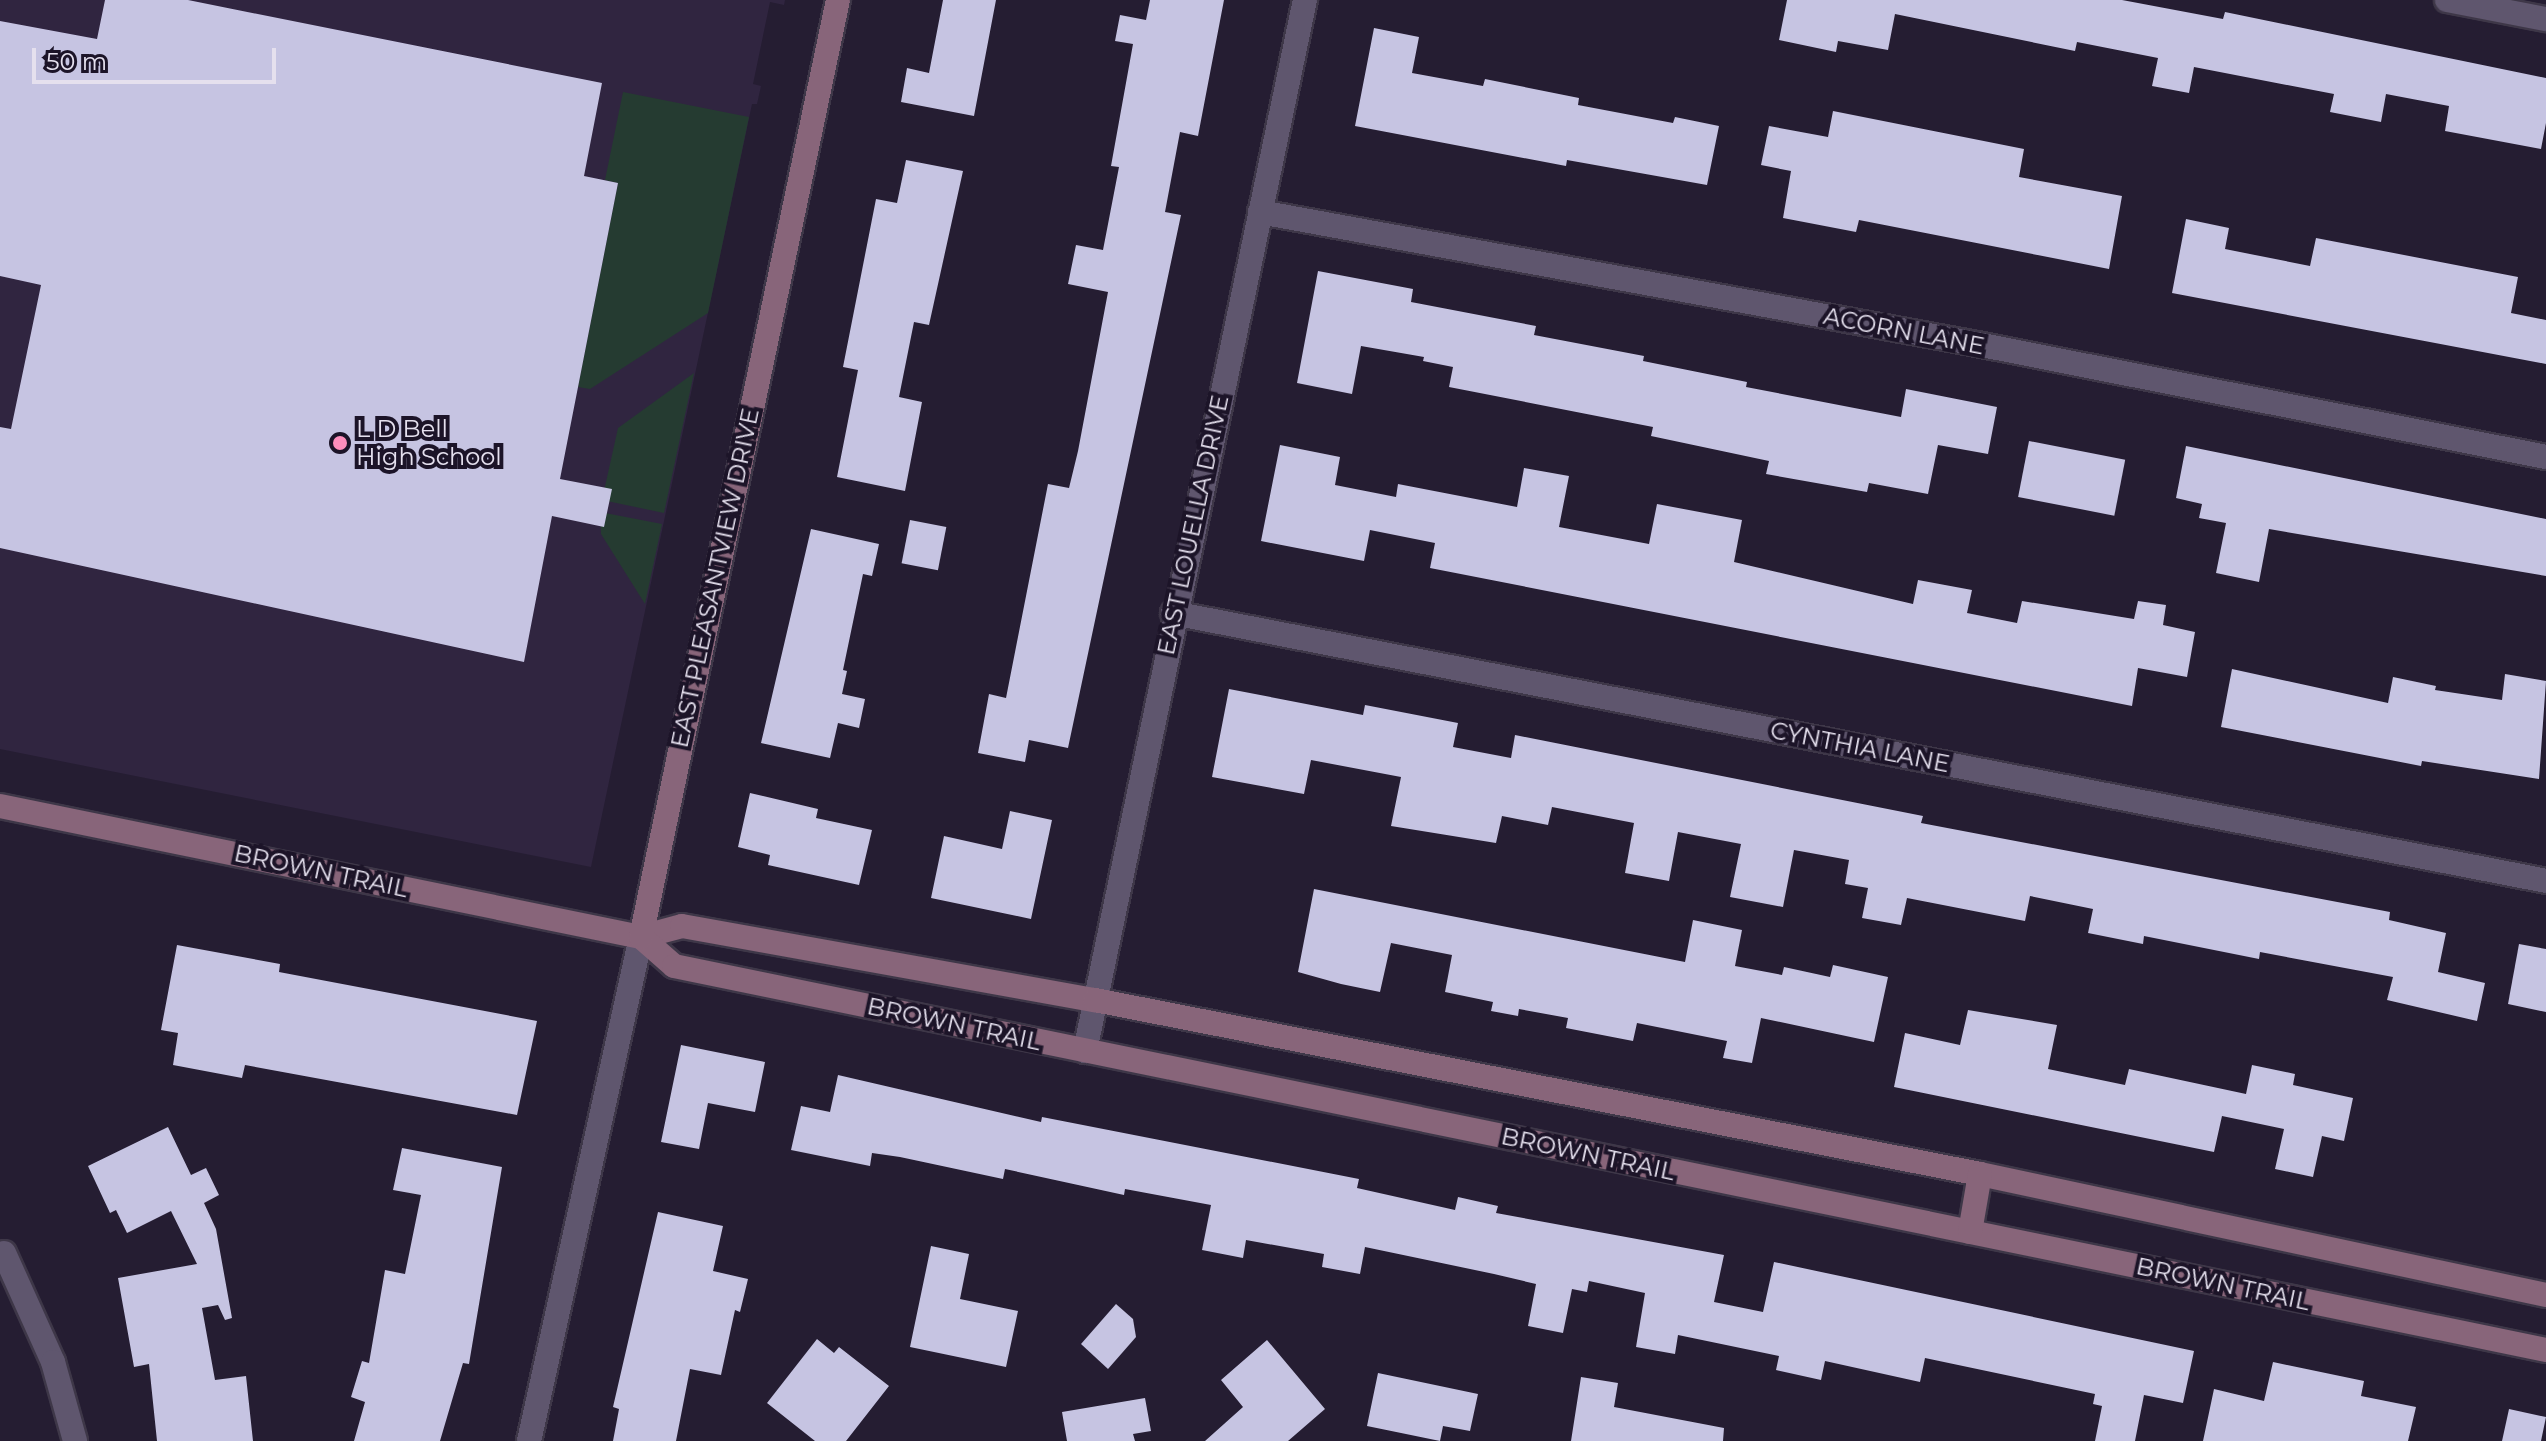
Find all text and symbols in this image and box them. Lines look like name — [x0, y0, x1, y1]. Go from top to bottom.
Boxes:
scale bar — [36, 32, 280, 82]
text: 50 m — [46, 47, 107, 76]
street label: ACORN LANE — [1821, 301, 1987, 361]
street label: EAST LOUELLA DRIVE — [1151, 392, 1235, 658]
street label: EAST PLEASANTVIEW DRIVE — [665, 406, 765, 750]
place label: L D Bell High School — [356, 415, 502, 471]
marker: L D Bell High School — [331, 434, 349, 452]
street label: CYNTHIA LANE — [1768, 716, 1952, 778]
street label: BROWN TRAIL — [231, 839, 411, 903]
street label: BROWN TRAIL — [864, 992, 1044, 1056]
street label: BROWN TRAIL — [1498, 1122, 1678, 1186]
street label: BROWN TRAIL — [2133, 1252, 2313, 1316]

